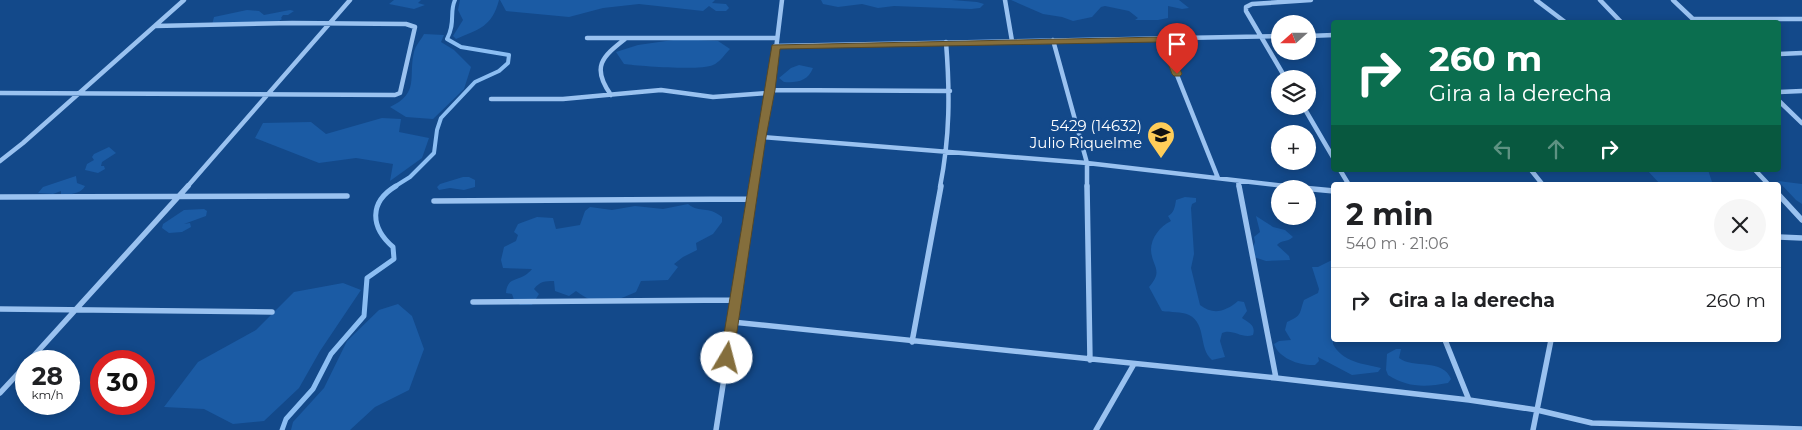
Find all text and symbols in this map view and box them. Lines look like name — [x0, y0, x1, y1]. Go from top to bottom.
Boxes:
north arrow — [1271, 15, 1316, 60]
map controls — [1271, 15, 1316, 225]
pin — [1156, 23, 1198, 74]
icon: arrive — [1163, 30, 1191, 58]
text: 260 m — [1429, 37, 1542, 80]
icon: right — [1346, 40, 1411, 105]
button: layers — [1271, 70, 1316, 115]
text: Gira a la derecha — [1429, 80, 1612, 107]
place label: 5429 (14632) Julio Riquelme — [1029, 116, 1142, 152]
school or university icon: 5429 (14632) Julio Riquelme — [1146, 120, 1176, 159]
button: + — [1271, 125, 1316, 170]
icon: left — [1489, 135, 1517, 163]
icon: ahead — [1542, 135, 1570, 163]
icon: right — [1595, 135, 1623, 163]
button: − — [1271, 180, 1316, 225]
text: 2 min — [1346, 196, 1433, 233]
button: close — [1714, 199, 1766, 251]
text: 540 m · 21:06 — [1346, 234, 1448, 253]
icon: right — [1346, 286, 1374, 314]
text: Gira a la derecha — [1389, 289, 1555, 312]
text: 260 m — [1706, 289, 1766, 312]
position arrow — [700, 331, 752, 383]
speed limit sign: 30 — [90, 350, 155, 415]
text: 28 — [32, 361, 63, 391]
text: km/h — [31, 387, 64, 402]

